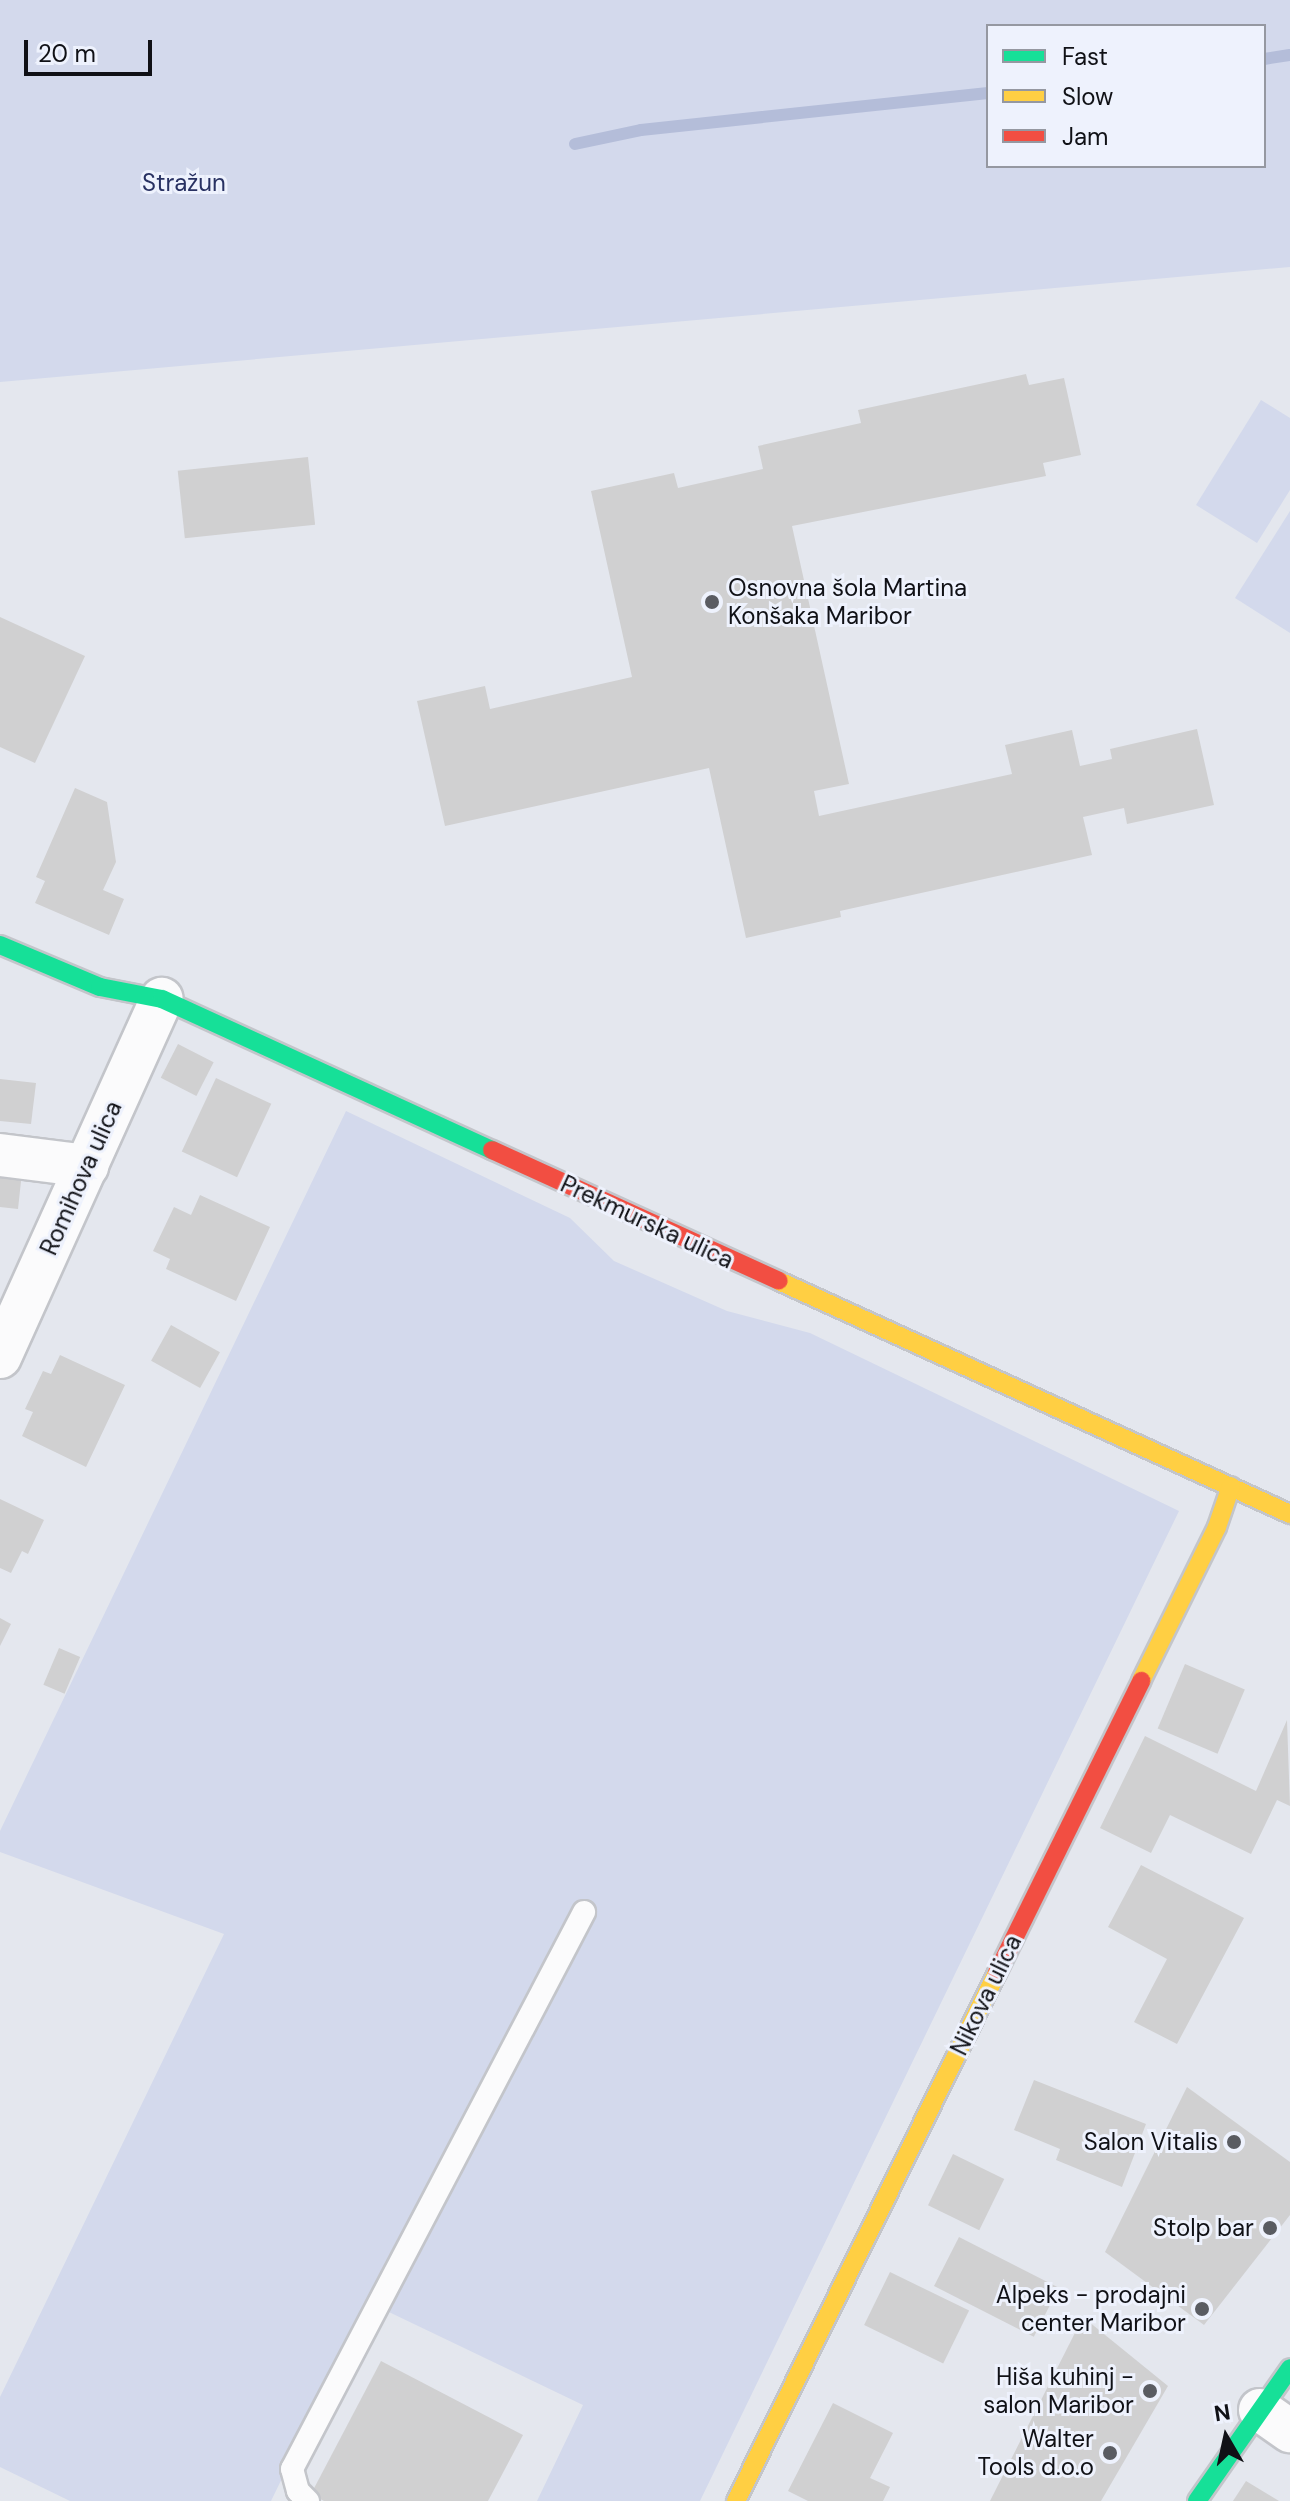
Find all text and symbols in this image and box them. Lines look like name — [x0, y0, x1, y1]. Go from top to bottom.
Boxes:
scale bar — [28, 24, 156, 74]
legend — [986, 24, 1266, 168]
text: 20 m — [38, 38, 96, 69]
text: Fast — [1062, 41, 1108, 72]
text: Slow — [1062, 81, 1113, 112]
text: Jam — [1062, 121, 1108, 152]
park label: Stražun — [142, 169, 226, 197]
place label: Osnovna šola Martina Konšaka Maribor — [728, 574, 967, 630]
marker: Osnovna šola Martina Konšaka Maribor — [703, 593, 721, 611]
street label: Romihova ulica — [34, 1097, 128, 1259]
street label: Prekmurska ulica — [556, 1169, 738, 1275]
street label: Nikova ulica — [944, 1930, 1028, 2060]
place label: Salon Vitalis — [1084, 2128, 1218, 2156]
marker: Salon Vitalis — [1225, 2133, 1243, 2151]
place label: Stolp bar — [1153, 2214, 1254, 2242]
marker: Stolp bar — [1261, 2219, 1279, 2237]
place label: Alpeks - prodajni center Maribor — [996, 2281, 1186, 2337]
marker: Alpeks - prodajni center Maribor — [1193, 2300, 1211, 2318]
place label: Hiša kuhinj - salon Maribor — [983, 2363, 1134, 2419]
marker: Hiša kuhinj - salon Maribor — [1141, 2382, 1159, 2400]
north arrow — [1186, 2397, 1266, 2477]
text: N — [1212, 2397, 1232, 2428]
place label: Walter Tools d.o.o — [977, 2425, 1094, 2481]
marker: Walter Tools d.o.o — [1101, 2444, 1119, 2462]

